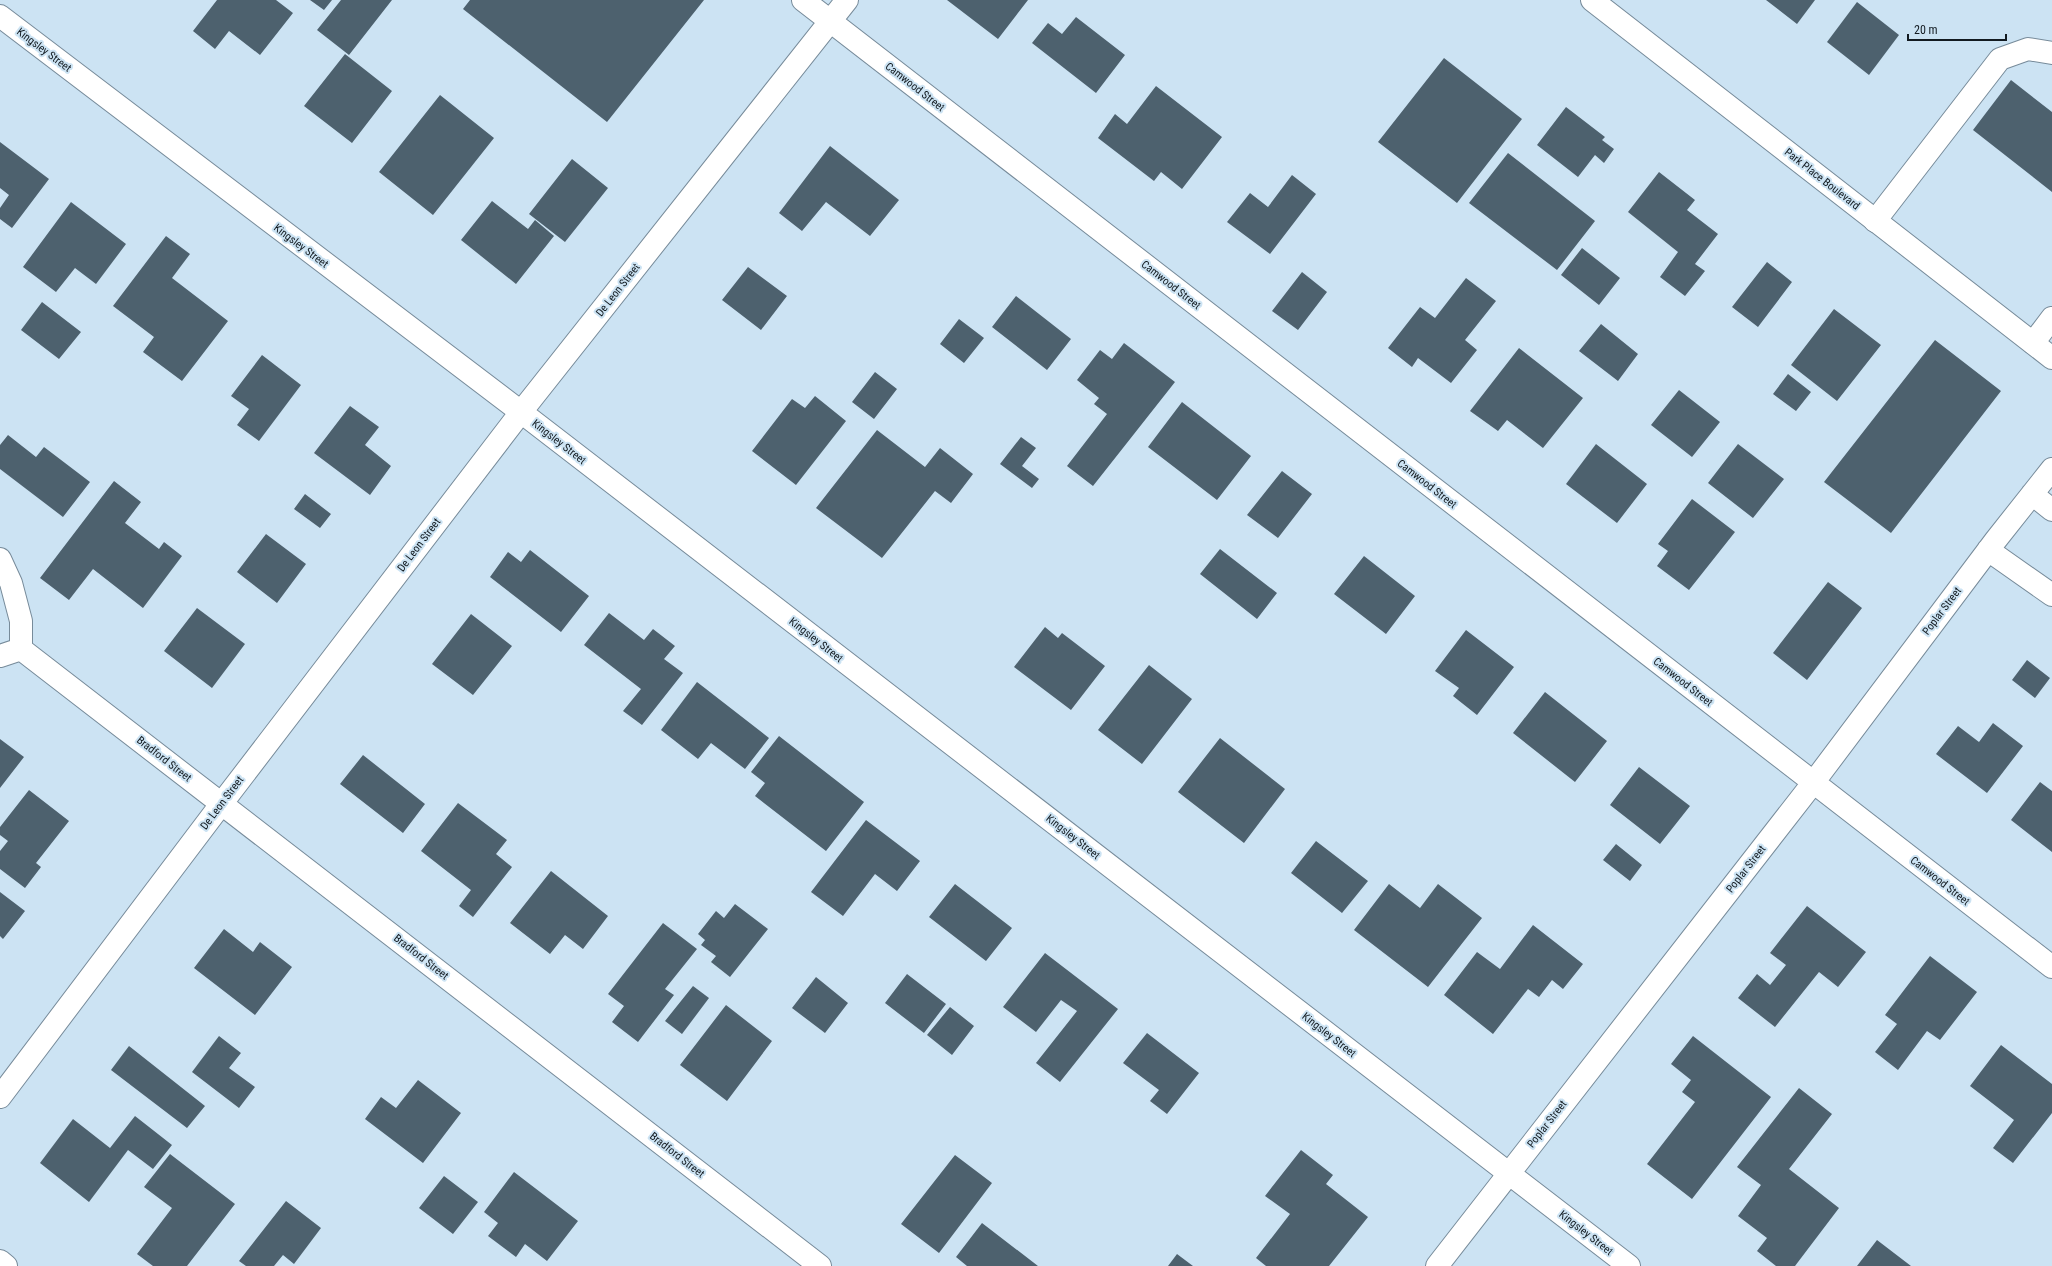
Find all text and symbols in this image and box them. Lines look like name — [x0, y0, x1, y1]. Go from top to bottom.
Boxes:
scale bar — [1908, 16, 2006, 42]
text: 20 m — [1914, 23, 1938, 37]
street label: Kingsley Street — [14, 25, 74, 75]
street label: Camwood Street — [883, 60, 947, 114]
street label: Park Place Boulevard — [1782, 146, 1862, 212]
street label: Kingsley Street — [271, 221, 331, 271]
street label: Camwood Street — [1139, 258, 1203, 312]
street label: De Leon Street — [593, 261, 643, 319]
street label: Kingsley Street — [529, 417, 589, 467]
street label: Camwood Street — [1395, 457, 1459, 511]
street label: De Leon Street — [395, 516, 443, 574]
street label: Poplar Street — [1920, 585, 1964, 637]
street label: Kingsley Street — [786, 615, 846, 665]
street label: Camwood Street — [1651, 655, 1715, 709]
street label: Bradford Street — [134, 734, 194, 784]
street label: De Leon Street — [198, 774, 246, 832]
street label: Kingsley Street — [1043, 812, 1103, 862]
street label: Poplar Street — [1724, 843, 1768, 895]
street label: Camwood Street — [1908, 854, 1972, 908]
street label: Bradford Street — [391, 932, 451, 982]
street label: Kingsley Street — [1299, 1010, 1359, 1060]
street label: Poplar Street — [1525, 1098, 1569, 1150]
street label: Bradford Street — [647, 1130, 707, 1180]
street label: Kingsley Street — [1556, 1208, 1616, 1258]

